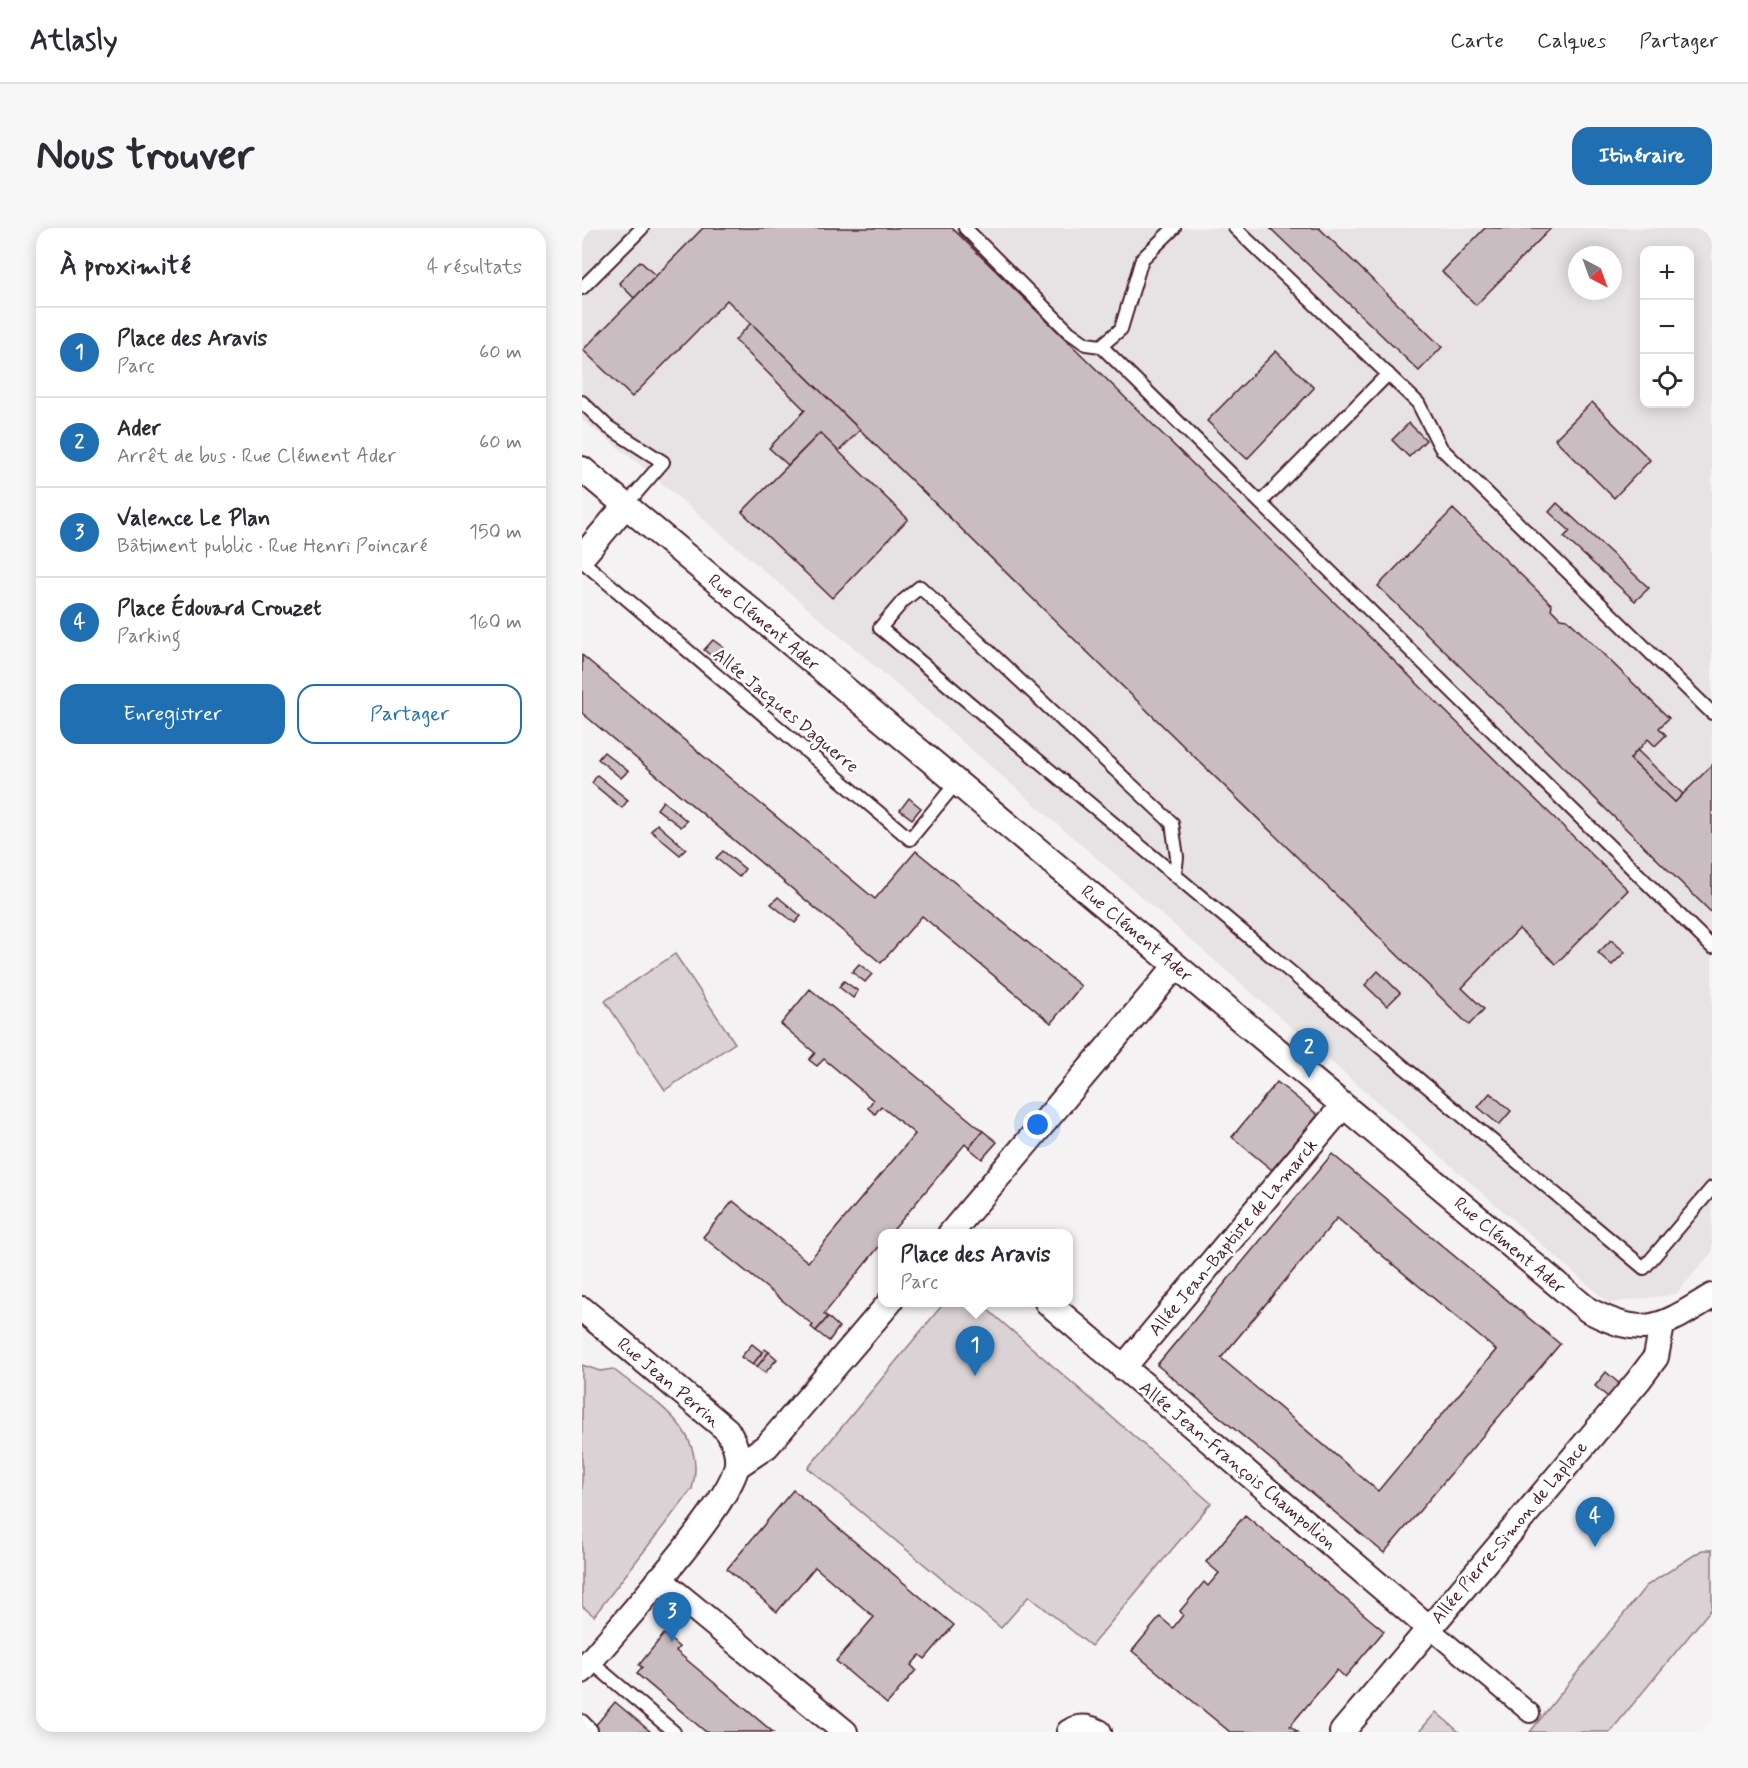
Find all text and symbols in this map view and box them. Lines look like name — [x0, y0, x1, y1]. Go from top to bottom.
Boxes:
text: Atlasly — [30, 23, 118, 60]
text: Carte — [1450, 27, 1504, 55]
text: Calques — [1537, 27, 1606, 55]
text: Partager — [1639, 27, 1718, 55]
button: Itinéraire — [1572, 127, 1712, 185]
text: Nous trouver — [36, 129, 254, 184]
north arrow — [1568, 246, 1622, 300]
map controls — [1640, 246, 1694, 408]
button: + — [1640, 246, 1694, 300]
text: À proximité — [60, 250, 191, 284]
text: 4 résultats — [427, 254, 522, 281]
button: − — [1640, 300, 1694, 354]
text: Place des Aravis — [117, 325, 267, 353]
text: 1 — [75, 339, 84, 366]
text: 60 m — [479, 339, 522, 366]
text: Parc — [117, 353, 155, 380]
button: locate — [1640, 354, 1694, 408]
text: Ader — [117, 415, 161, 443]
text: 2 — [75, 429, 84, 456]
text: 60 m — [479, 429, 522, 456]
text: Arrêt de bus · Rue Clément Ader — [117, 443, 396, 470]
text: Valence Le Plan — [117, 505, 270, 533]
text: 3 — [75, 519, 84, 546]
text: 150 m — [469, 519, 522, 546]
text: Bâtiment public · Rue Henri Poincaré — [117, 533, 428, 560]
street label: Rue Clément Ader — [702, 569, 825, 677]
text: Place Édouard Crouzet — [117, 595, 322, 623]
text: 4 — [74, 609, 85, 636]
text: 160 m — [469, 609, 522, 636]
text: Parking — [117, 623, 181, 650]
street label: Allée Jacques Daguerre — [707, 643, 863, 780]
button: Enregistrer — [60, 684, 285, 744]
button: Partager — [297, 684, 522, 744]
street label: Rue Clément Ader — [1075, 880, 1198, 988]
pin: 2 — [1290, 1028, 1328, 1078]
your location — [1023, 1110, 1052, 1139]
street label: Allée Jean-Baptiste de Lamarck — [1144, 1134, 1324, 1342]
street label: Rue Clément Ader — [1448, 1192, 1571, 1300]
popup — [878, 1229, 1073, 1307]
text: Place des Aravis — [900, 1241, 1051, 1269]
text: Parc — [900, 1269, 938, 1296]
pin: 1 — [956, 1326, 994, 1376]
street label: Rue Jean Perrin — [612, 1332, 725, 1433]
street label: Allée Jean-François Champollion — [1134, 1376, 1341, 1555]
street label: Allée Pierre-Simon de Laplace — [1426, 1436, 1594, 1629]
pin: 4 — [1576, 1498, 1614, 1547]
pin: 3 — [652, 1592, 692, 1642]

